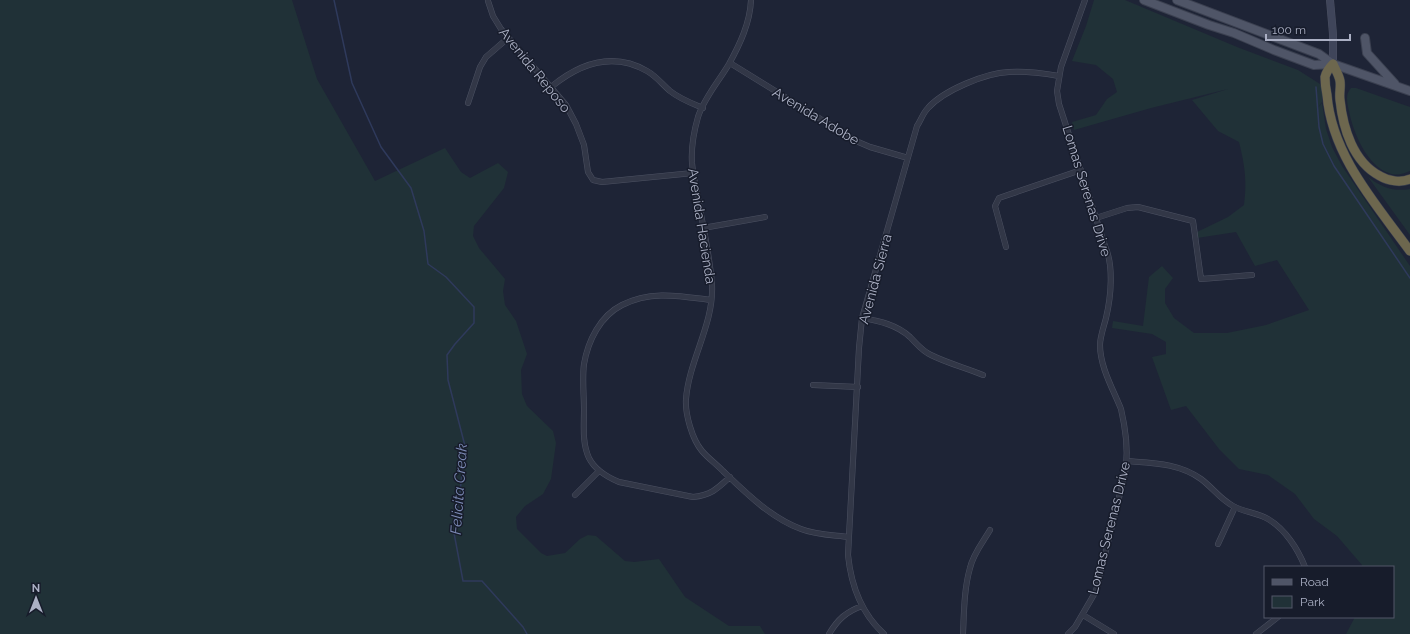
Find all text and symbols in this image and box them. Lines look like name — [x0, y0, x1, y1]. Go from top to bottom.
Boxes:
scale bar — [1266, 16, 1350, 42]
text: 100 m — [1272, 23, 1306, 37]
street label: Avenida Reposo — [496, 24, 574, 116]
street label: Avenida Adobe — [770, 84, 862, 148]
street label: Lomas Serenas Drive — [1059, 123, 1115, 259]
street label: Avenida Hacienda — [685, 167, 719, 285]
street label: Avenida Sierra — [855, 232, 895, 326]
water label: Felicita Creak — [447, 443, 471, 535]
street label: Lomas Serenas Drive — [1085, 460, 1133, 596]
legend — [1264, 566, 1394, 618]
text: Road — [1300, 575, 1329, 589]
north arrow — [16, 578, 56, 618]
text: N — [32, 582, 40, 595]
text: Park — [1300, 595, 1325, 609]

